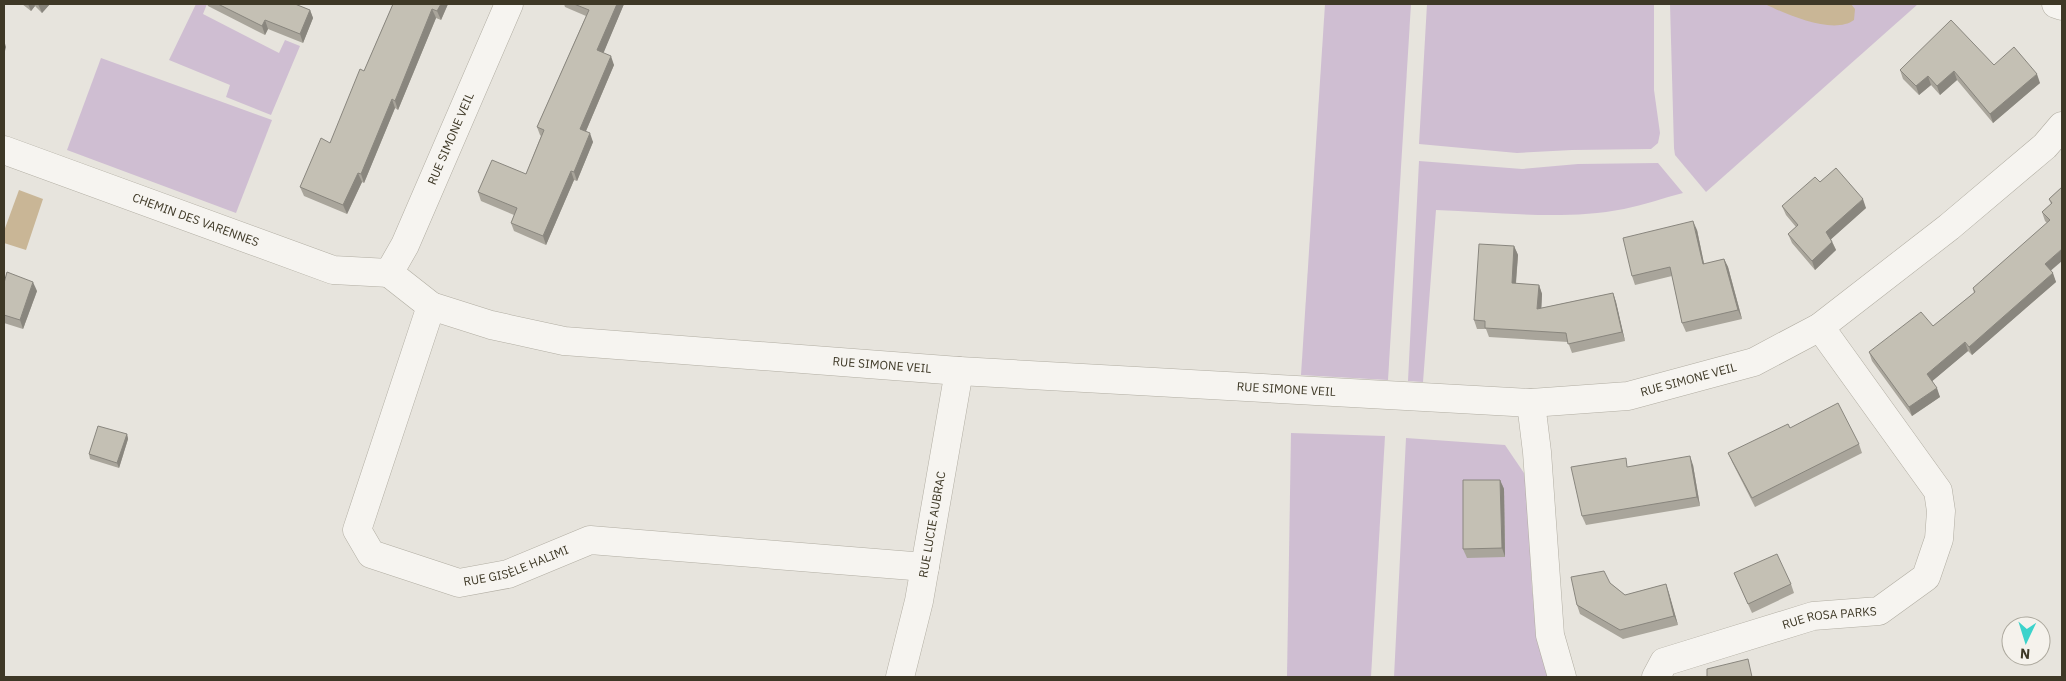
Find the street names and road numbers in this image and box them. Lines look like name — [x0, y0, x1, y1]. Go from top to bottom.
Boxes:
street label: RUE SIMONE VEIL — [424, 90, 477, 187]
street label: CHEMIN DES VARENNES — [130, 189, 261, 249]
street label: RUE SIMONE VEIL — [832, 353, 932, 376]
street label: RUE SIMONE VEIL — [1639, 359, 1738, 399]
street label: RUE SIMONE VEIL — [1236, 379, 1336, 399]
street label: RUE LUCIE AUBRAC — [915, 470, 949, 579]
street label: RUE GISÈLE HALIMI — [462, 542, 571, 589]
street label: RUE ROSA PARKS — [1780, 603, 1877, 632]

